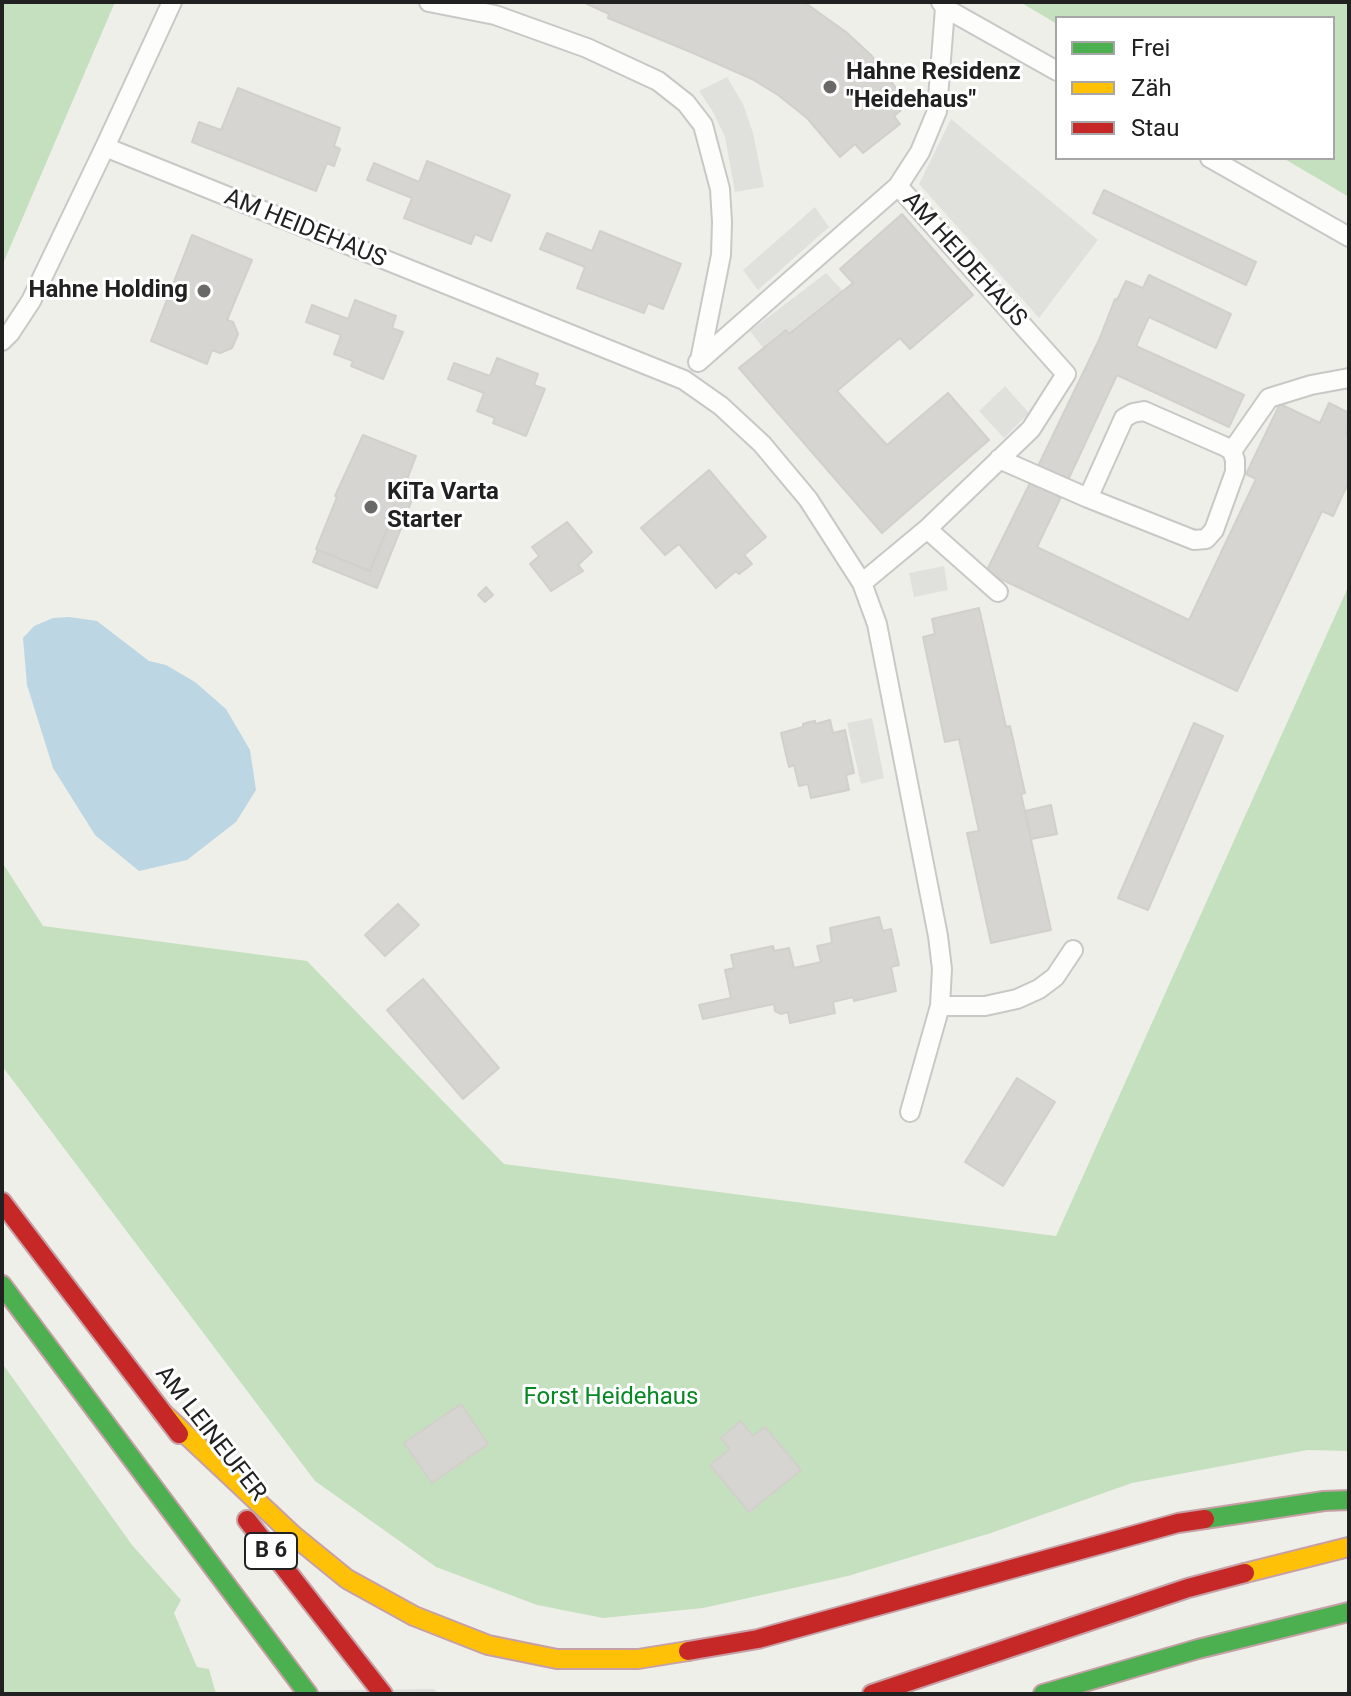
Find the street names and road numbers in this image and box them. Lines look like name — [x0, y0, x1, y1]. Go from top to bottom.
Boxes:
street label: AM HEIDEHAUS — [220, 183, 390, 275]
street label: AM HEIDEHAUS — [896, 187, 1032, 333]
street label: AM LEINEUFER — [148, 1361, 272, 1507]
road number: B 6 — [245, 1533, 297, 1569]

